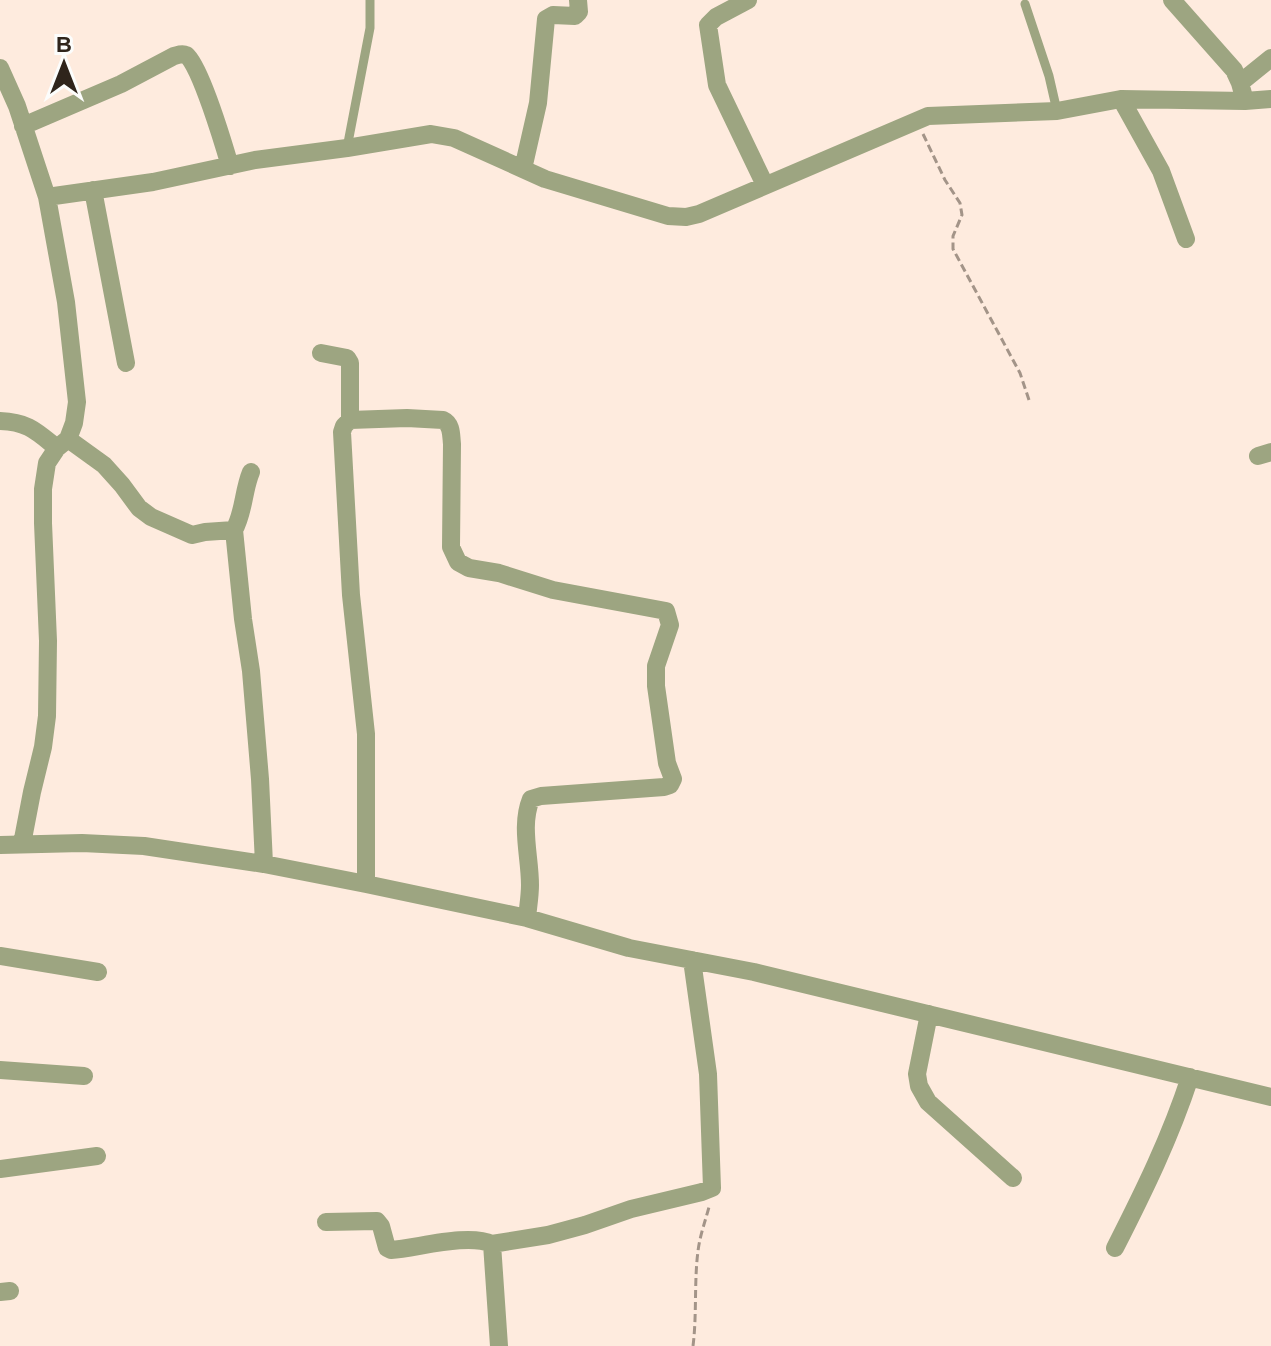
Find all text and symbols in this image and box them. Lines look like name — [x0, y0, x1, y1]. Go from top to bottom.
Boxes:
north arrow — [24, 24, 104, 104]
text: B — [56, 32, 72, 57]

